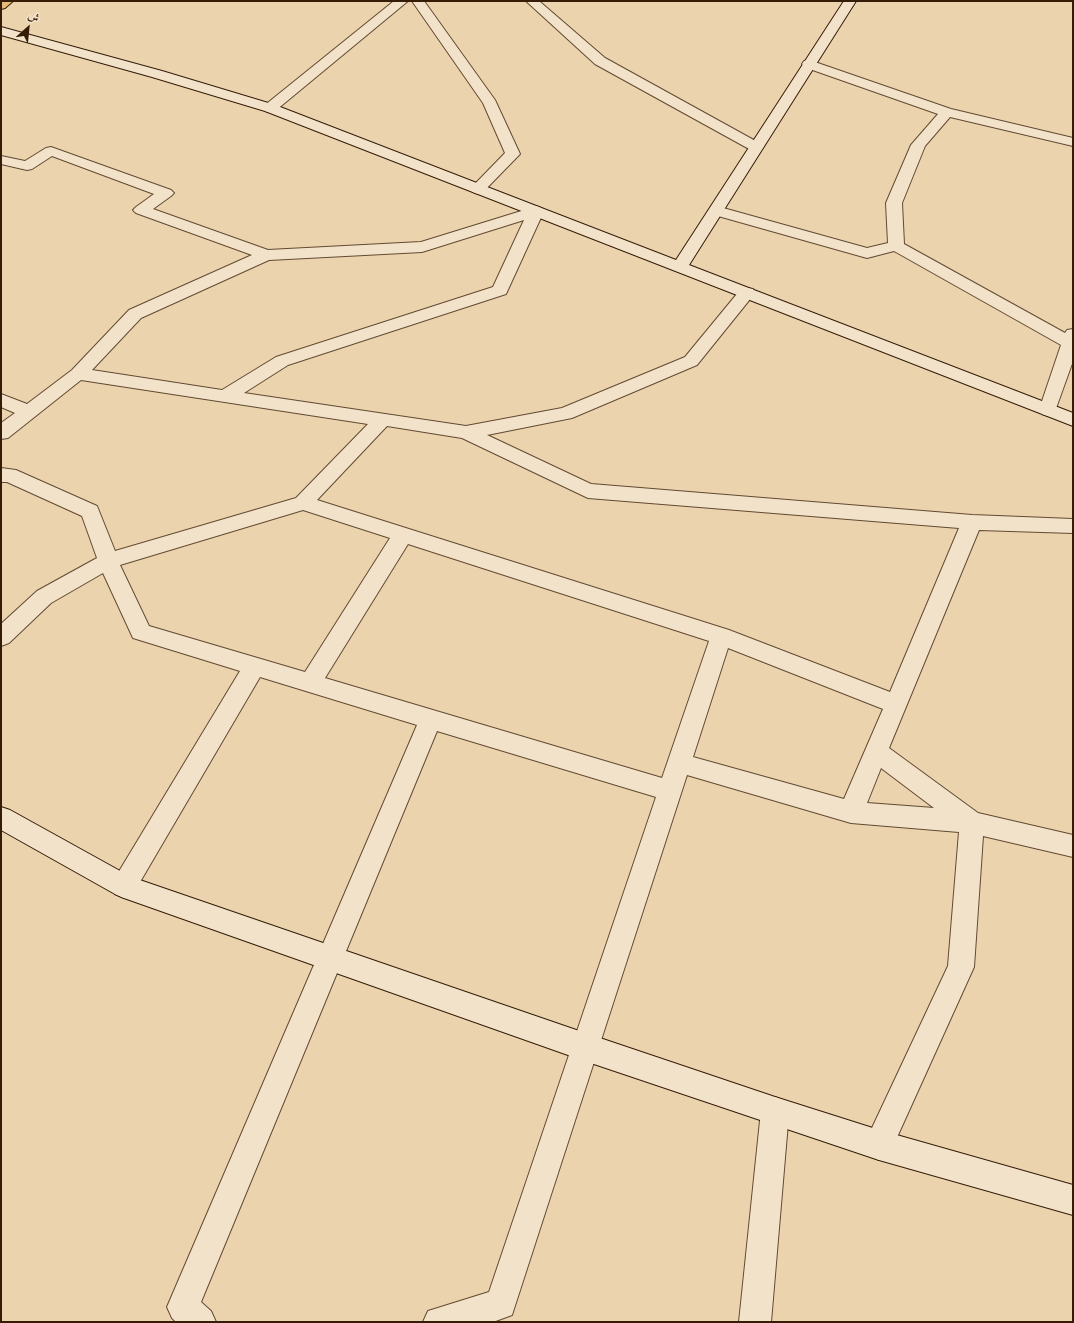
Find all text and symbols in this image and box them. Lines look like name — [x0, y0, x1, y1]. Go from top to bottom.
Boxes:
north arrow — [8, 8, 48, 48]
text: ش — [25, 9, 41, 26]

